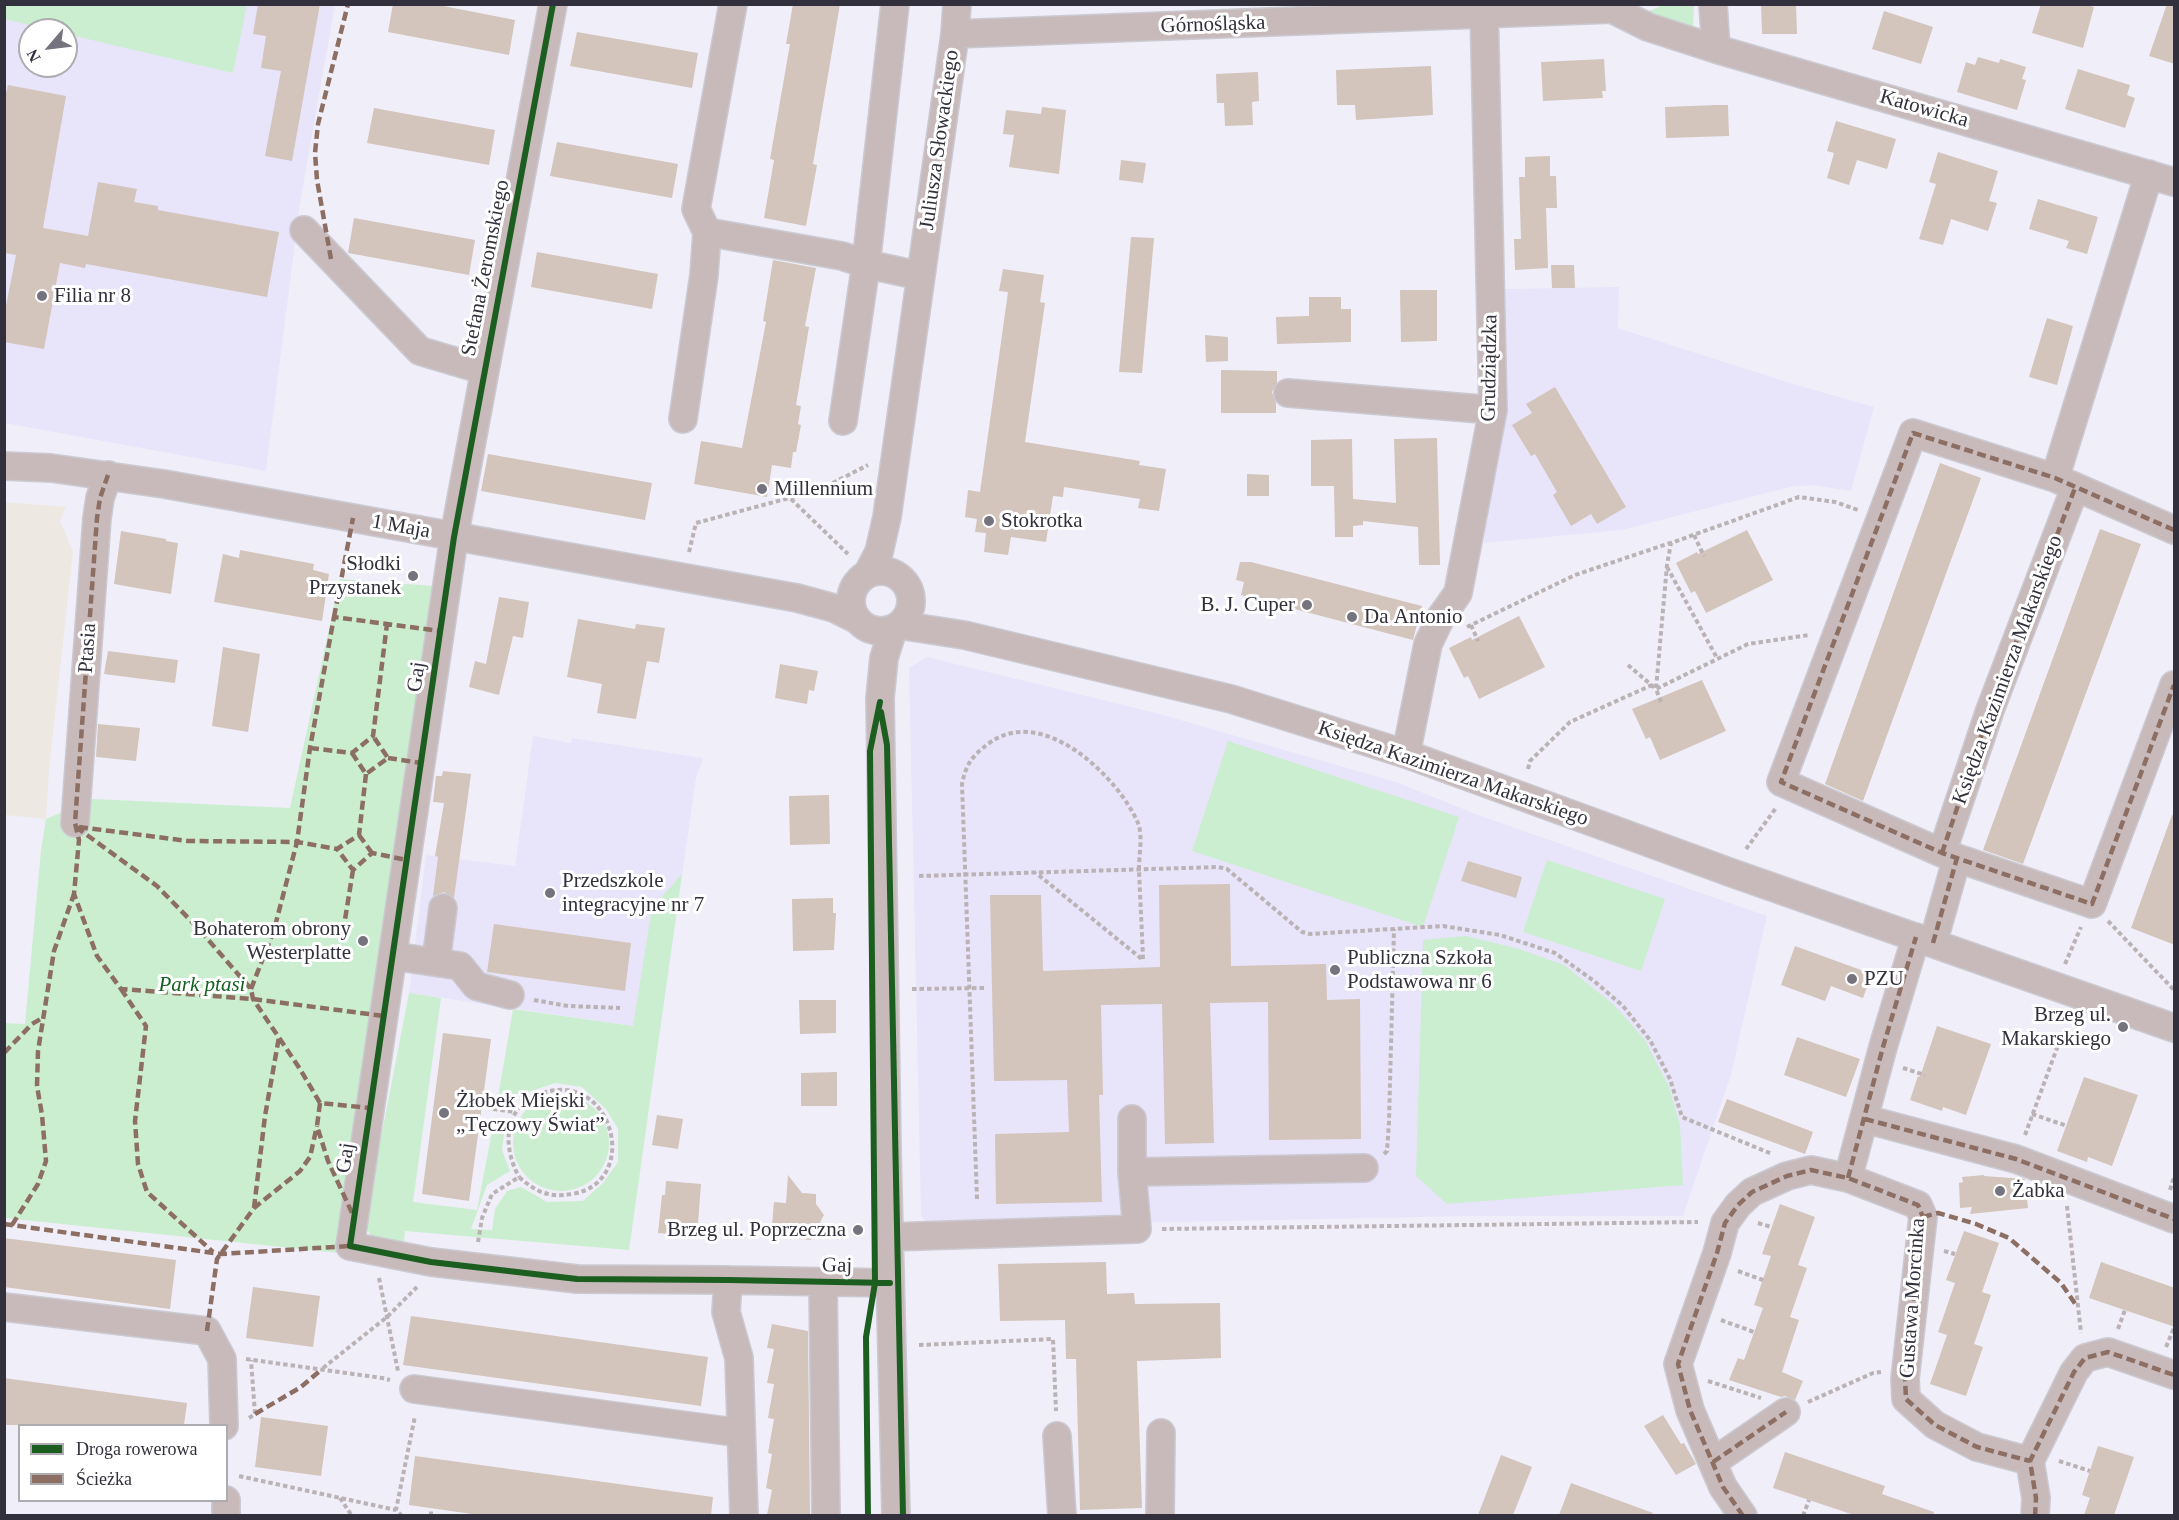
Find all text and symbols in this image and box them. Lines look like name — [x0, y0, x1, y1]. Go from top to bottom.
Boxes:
street label: Górnośląska — [1160, 11, 1266, 39]
north arrow — [18, 18, 78, 78]
text: N — [23, 47, 44, 65]
street label: Juliusza Słowackiego — [915, 48, 965, 232]
street label: Katowicka — [1877, 84, 1971, 134]
street label: Stefana Żeromskiego — [457, 178, 515, 358]
place label: Filia nr 8 — [54, 283, 131, 309]
marker: Filia nr 8 — [35, 289, 49, 303]
street label: Grudziądzka — [1476, 314, 1504, 422]
place label: Millennium — [774, 476, 873, 502]
marker: Millennium — [755, 482, 769, 496]
place label: Stokrotka — [1001, 508, 1083, 534]
street label: 1 Maja — [370, 509, 432, 545]
marker: Stokrotka — [982, 514, 996, 528]
street label: Księdza Kazimierza Makarskiego — [1948, 532, 2068, 808]
place label: Słodki Przystanek — [309, 551, 401, 601]
marker: Słodki Przystanek — [406, 569, 420, 583]
place label: B. J. Cuper — [1200, 592, 1295, 618]
marker: B. J. Cuper — [1300, 598, 1314, 612]
place label: Da Antonio — [1364, 604, 1463, 630]
marker: Da Antonio — [1345, 610, 1359, 624]
street label: Ptasia — [74, 622, 102, 674]
street label: Gaj — [402, 660, 432, 694]
street label: Księdza Kazimierza Makarskiego — [1314, 716, 1592, 832]
place label: Przedszkole integracyjne nr 7 — [562, 868, 704, 918]
marker: Przedszkole integracyjne nr 7 — [543, 886, 557, 900]
place label: Bohaterom obrony Westerplatte — [193, 916, 351, 966]
marker: Bohaterom obrony Westerplatte — [356, 934, 370, 948]
place label: Publiczna Szkoła Podstawowa nr 6 — [1347, 945, 1492, 995]
marker: Publiczna Szkoła Podstawowa nr 6 — [1328, 963, 1342, 977]
place label: PZU — [1864, 966, 1904, 992]
park label: Park ptasi — [159, 972, 245, 998]
marker: PZU — [1845, 972, 1859, 986]
place label: Brzeg ul. Makarskiego — [2001, 1002, 2111, 1052]
marker: Brzeg ul. Makarskiego — [2116, 1020, 2130, 1034]
place label: Żłobek Miejski „Tęczowy Świat” — [456, 1088, 605, 1138]
marker: Żłobek Miejski „Tęczowy Świat” — [437, 1106, 451, 1120]
street label: Gaj — [331, 1141, 361, 1175]
place label: Żabka — [2012, 1178, 2064, 1204]
marker: Żabka — [1993, 1184, 2007, 1198]
place label: Brzeg ul. Poprzeczna — [667, 1217, 846, 1243]
street label: Gustawa Morcinka — [1895, 1217, 1931, 1379]
marker: Brzeg ul. Poprzeczna — [851, 1223, 865, 1237]
street label: Gaj — [822, 1253, 852, 1279]
legend — [18, 1424, 228, 1502]
text: Droga rowerowa — [76, 1439, 197, 1459]
text: Ścieżka — [76, 1469, 132, 1489]

